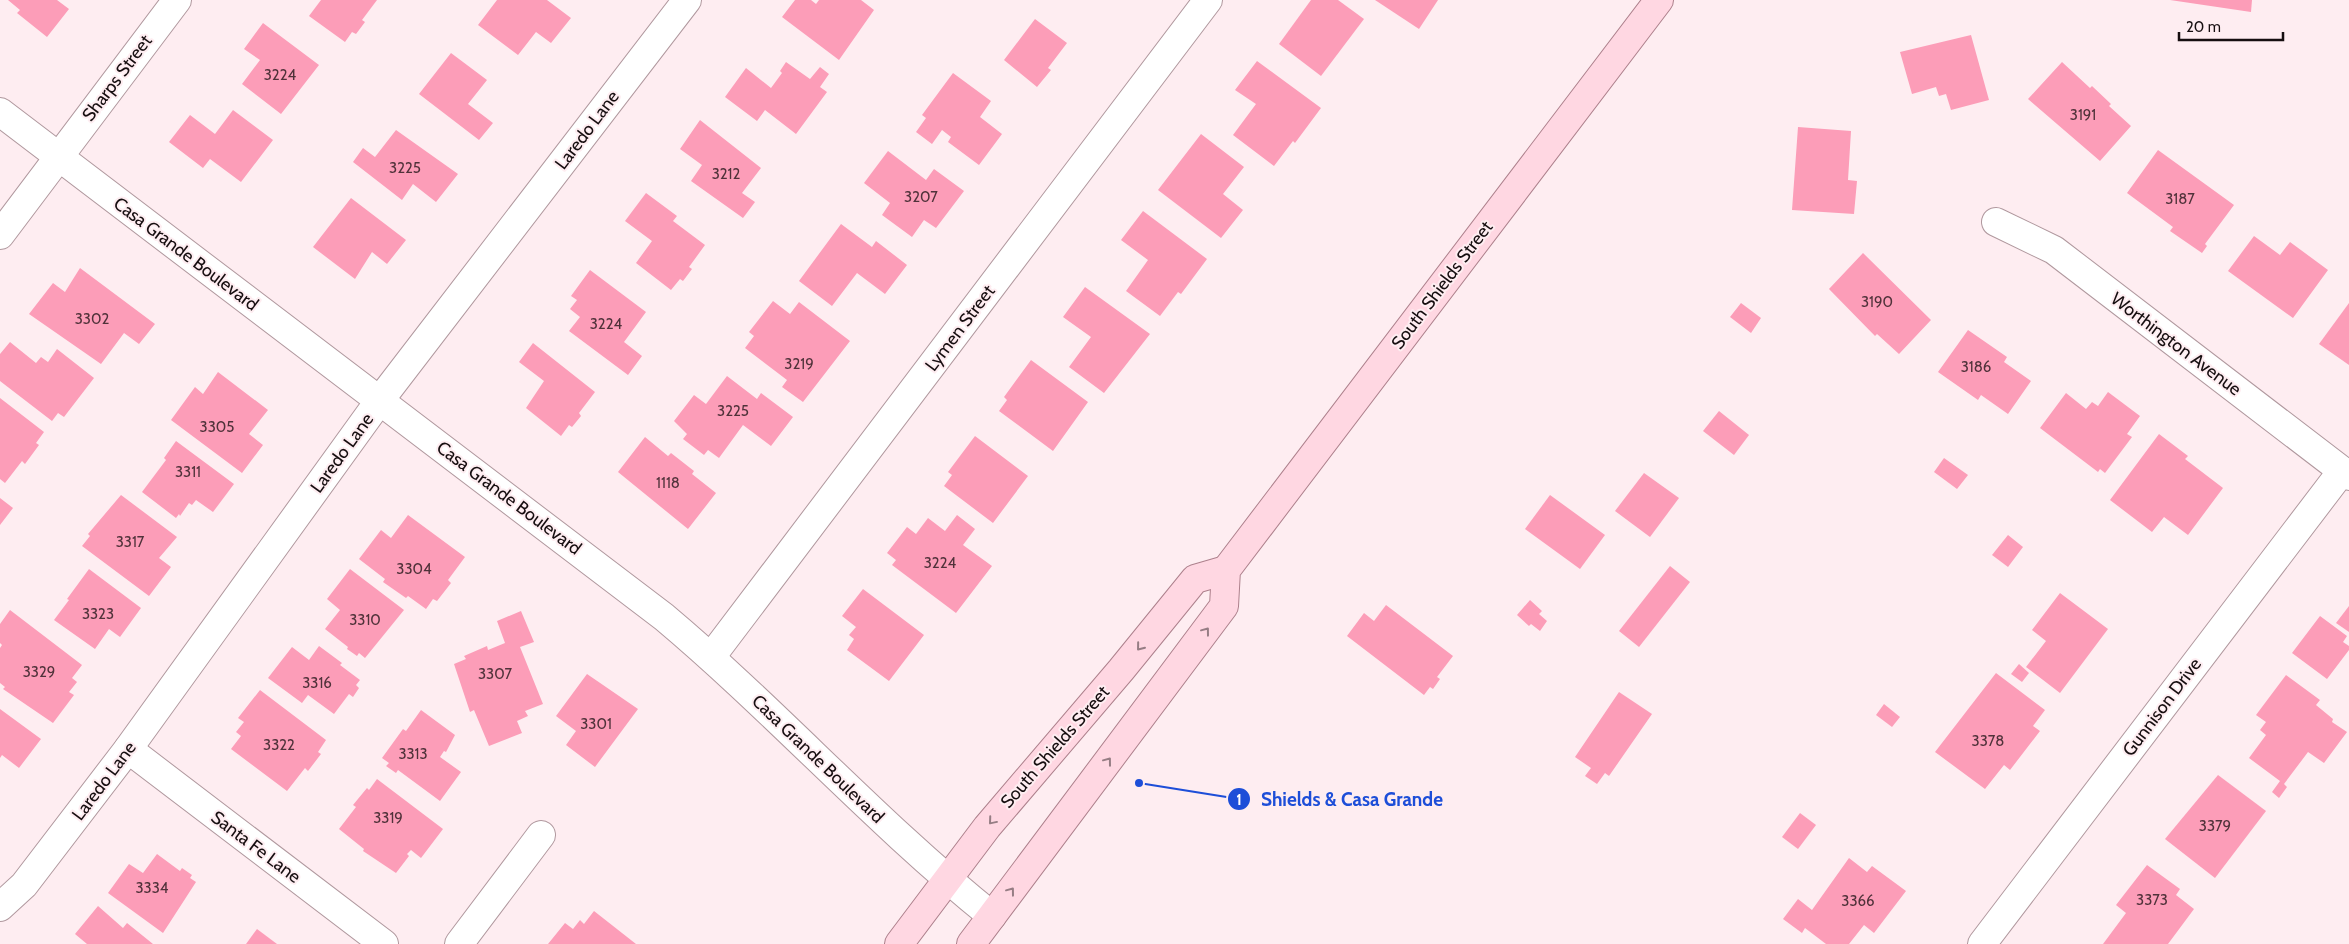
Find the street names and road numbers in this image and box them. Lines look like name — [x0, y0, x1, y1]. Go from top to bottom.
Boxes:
street label: Sharps Street — [77, 31, 157, 125]
street label: Laredo Lane — [550, 86, 624, 174]
street label: Casa Grande Boulevard — [109, 192, 263, 316]
street label: South Shields Street — [1387, 217, 1497, 353]
street label: Lymen Street — [920, 281, 1000, 375]
street label: Worthington Avenue — [2106, 288, 2246, 400]
street label: Laredo Lane — [306, 409, 378, 497]
street label: Casa Grande Boulevard — [432, 436, 586, 560]
street label: Gunnison Drive — [2118, 654, 2206, 760]
street label: South Shields Street — [996, 681, 1114, 813]
street label: Casa Grande Boulevard — [747, 690, 889, 828]
street label: Laredo Lane — [67, 737, 141, 825]
street label: Santa Fe Lane — [207, 806, 305, 888]

